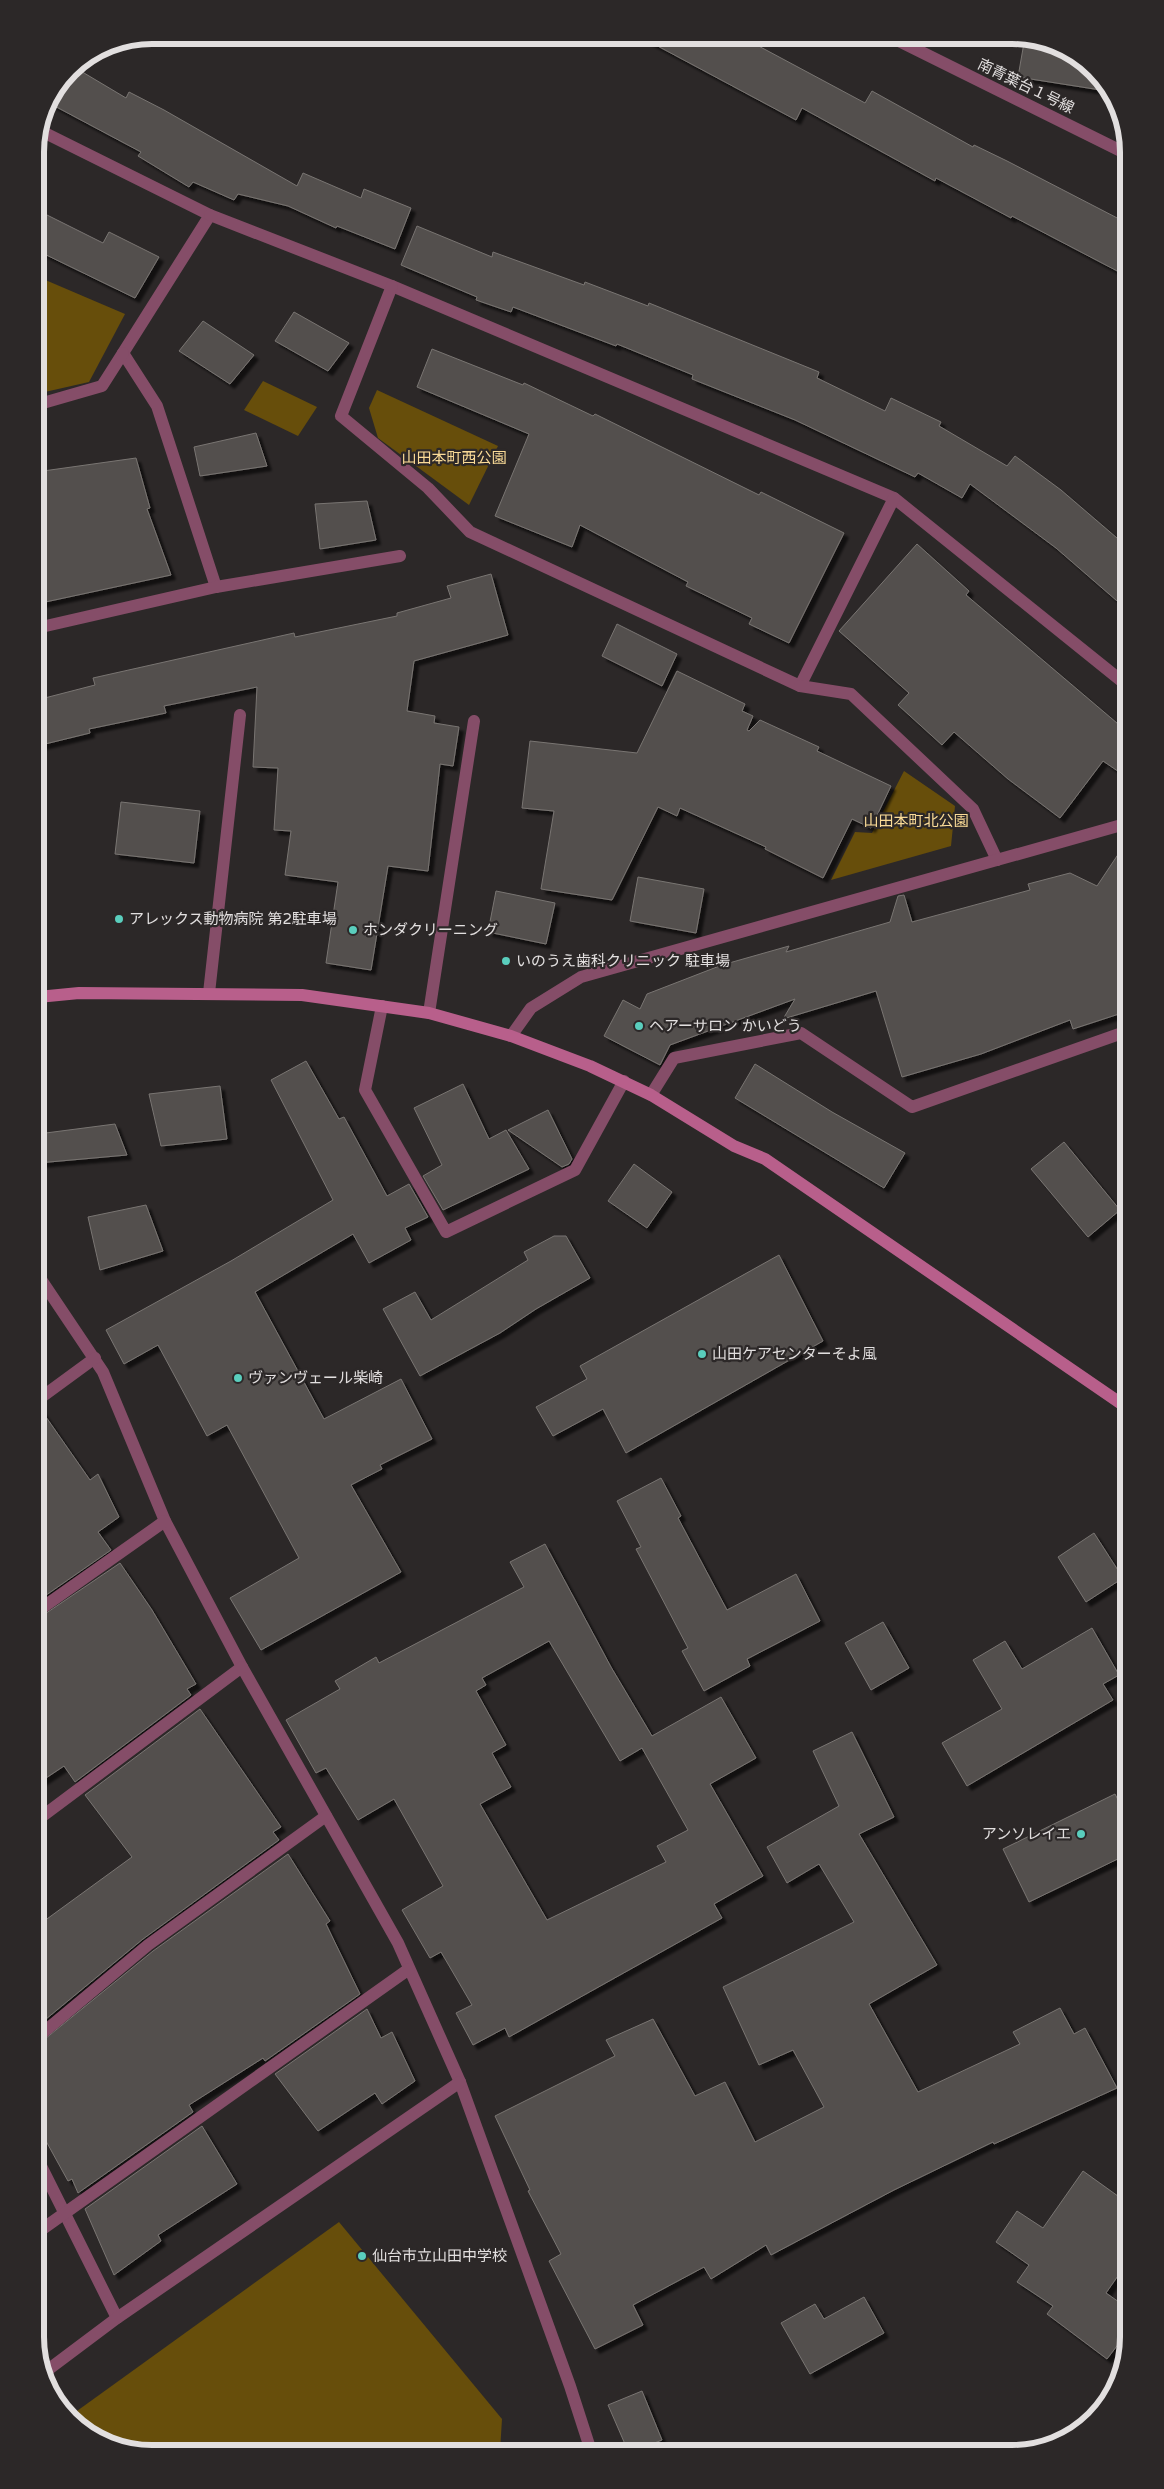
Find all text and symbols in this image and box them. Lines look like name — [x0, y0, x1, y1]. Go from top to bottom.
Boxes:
street label: 南青葉台１号線 — [975, 55, 1077, 117]
park label: 山田本町西公園 — [401, 449, 507, 467]
park label: 山田本町北公園 — [863, 812, 969, 830]
place label: アレックス動物病院 第2駐車場 — [129, 910, 337, 928]
marker: アレックス動物病院 第2駐車場 — [113, 913, 125, 925]
place label: ホンダクリーニング — [363, 921, 498, 939]
marker: ホンダクリーニング — [347, 924, 359, 936]
place label: いのうえ歯科クリニック 駐車場 — [516, 952, 730, 970]
marker: いのうえ歯科クリニック 駐車場 — [500, 955, 512, 967]
place label: ヘアーサロン かいどう — [649, 1017, 802, 1035]
marker: ヘアーサロン かいどう — [633, 1020, 645, 1032]
place label: 山田ケアセンターそよ風 — [712, 1345, 877, 1363]
marker: 山田ケアセンターそよ風 — [696, 1348, 708, 1360]
place label: ヴァンヴェール柴崎 — [248, 1369, 383, 1387]
marker: ヴァンヴェール柴崎 — [232, 1372, 244, 1384]
place label: アンソレイエ — [982, 1825, 1071, 1843]
marker: アンソレイエ — [1075, 1828, 1087, 1840]
place label: 仙台市立山田中学校 — [372, 2247, 507, 2265]
marker: 仙台市立山田中学校 — [356, 2250, 368, 2262]

